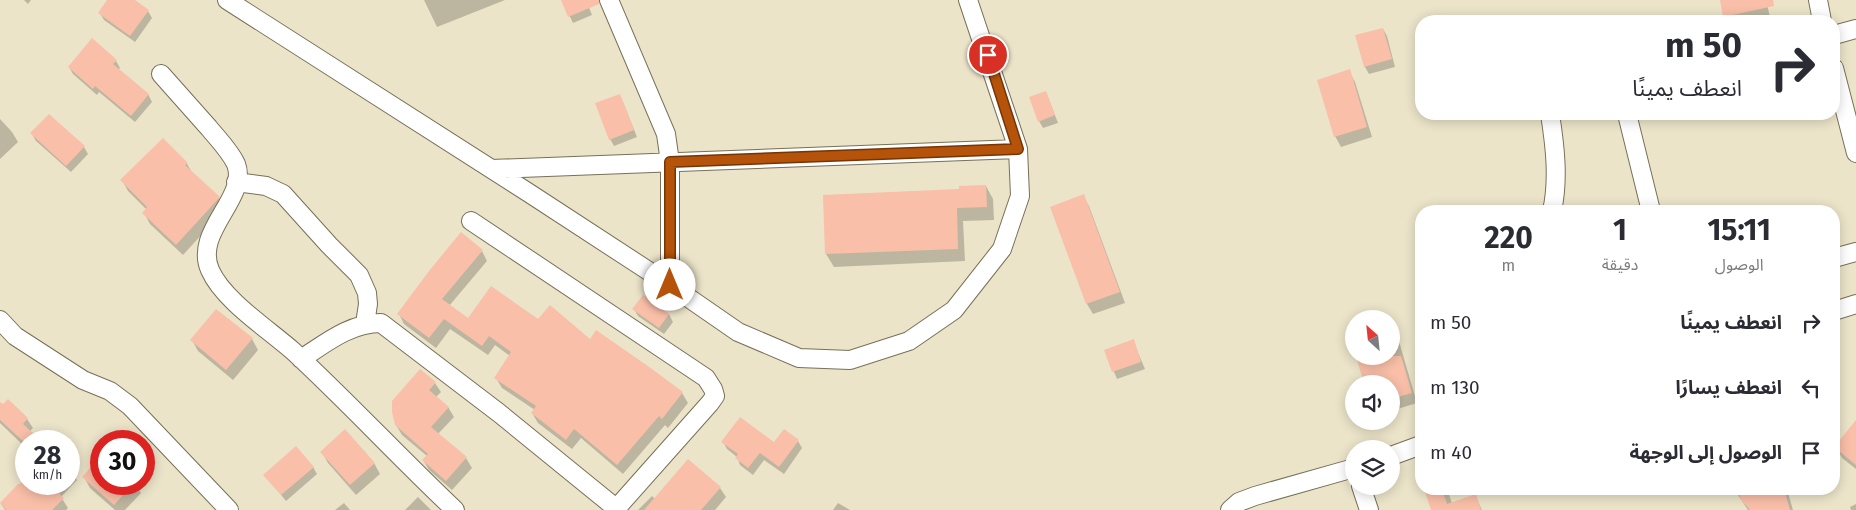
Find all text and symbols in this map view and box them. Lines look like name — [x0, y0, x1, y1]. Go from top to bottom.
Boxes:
text: 50 m — [1665, 24, 1742, 66]
pin — [967, 34, 1009, 76]
icon: right — [1760, 35, 1825, 100]
icon: arrive — [974, 41, 1002, 69]
text: انعطف يمينًا — [1632, 75, 1742, 102]
text: 1 — [1613, 212, 1627, 248]
text: 15:11 — [1707, 212, 1771, 248]
text: 220 — [1484, 220, 1533, 256]
text: دقيقة — [1602, 255, 1638, 274]
text: الوصول — [1715, 255, 1763, 274]
text: m — [1502, 256, 1515, 275]
position arrow — [643, 258, 695, 310]
icon: right — [1797, 309, 1825, 337]
north arrow — [1345, 310, 1400, 365]
map controls — [1345, 310, 1400, 495]
text: 50 m — [1430, 311, 1471, 334]
text: انعطف يمينًا — [1680, 311, 1782, 334]
icon: left — [1797, 374, 1825, 402]
button: sound — [1345, 375, 1400, 430]
text: 130 m — [1430, 376, 1480, 399]
text: انعطف يسارًا — [1675, 376, 1782, 399]
speed limit sign: 30 — [90, 430, 155, 495]
icon: arrive — [1797, 439, 1825, 467]
button: layers — [1345, 440, 1400, 495]
text: 28 — [34, 441, 61, 471]
text: 40 m — [1430, 441, 1472, 464]
text: الوصول إلى الوجهة — [1630, 441, 1782, 464]
text: km/h — [33, 468, 62, 482]

